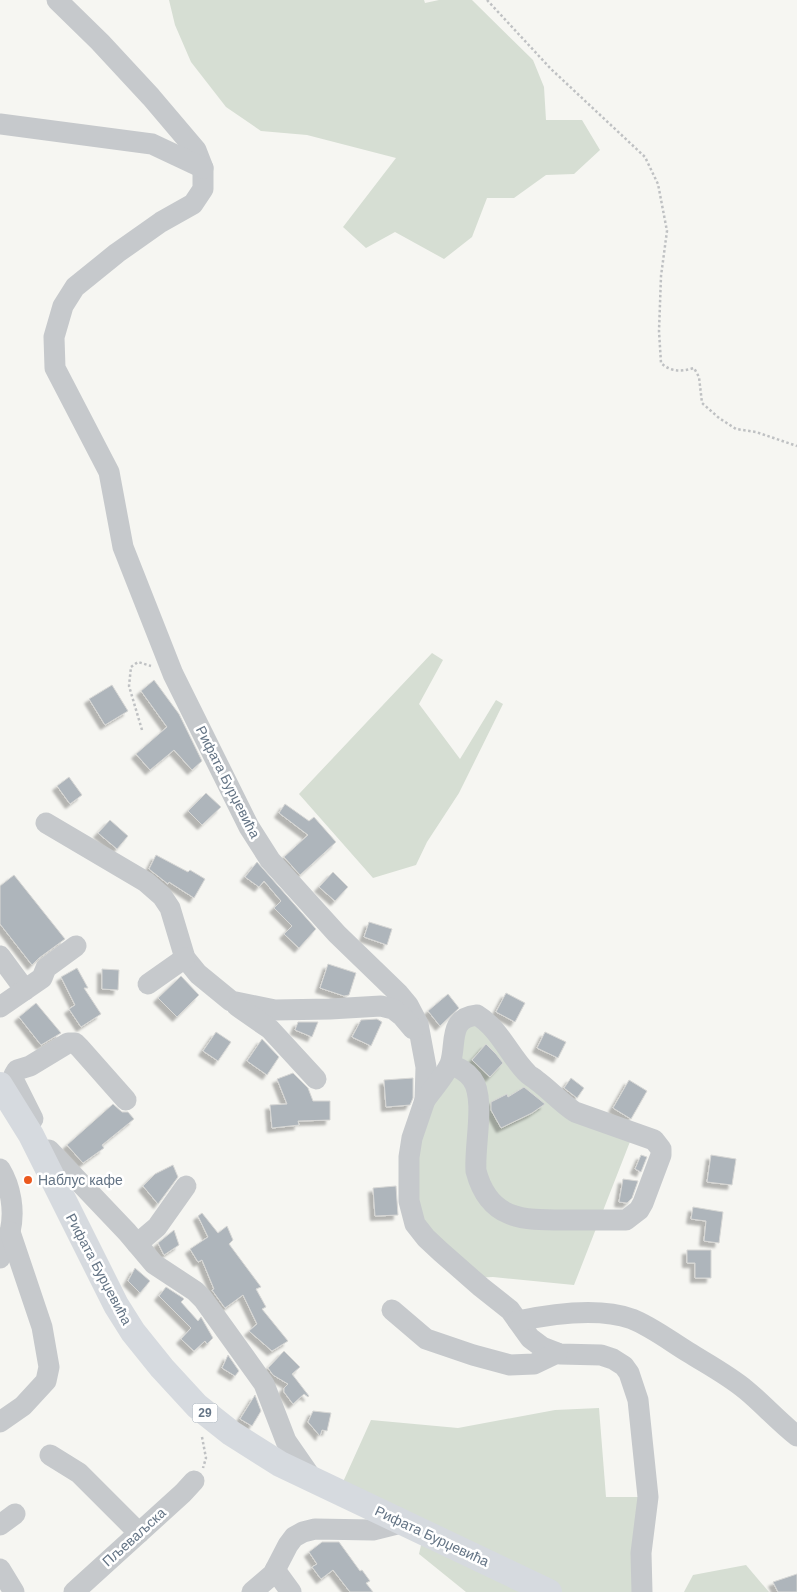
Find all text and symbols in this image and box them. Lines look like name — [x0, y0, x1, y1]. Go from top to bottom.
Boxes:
street label: Рифата Бурџевића — [193, 723, 263, 841]
place label: Наблус кафе — [38, 1172, 123, 1188]
marker: Наблус кафе — [22, 1174, 34, 1186]
street label: Рифата Бурџевића — [63, 1211, 135, 1328]
road number: 29 — [192, 1404, 218, 1422]
street label: Рифата Бурџевића — [372, 1503, 492, 1570]
street label: Пљеваљска — [99, 1504, 169, 1570]

